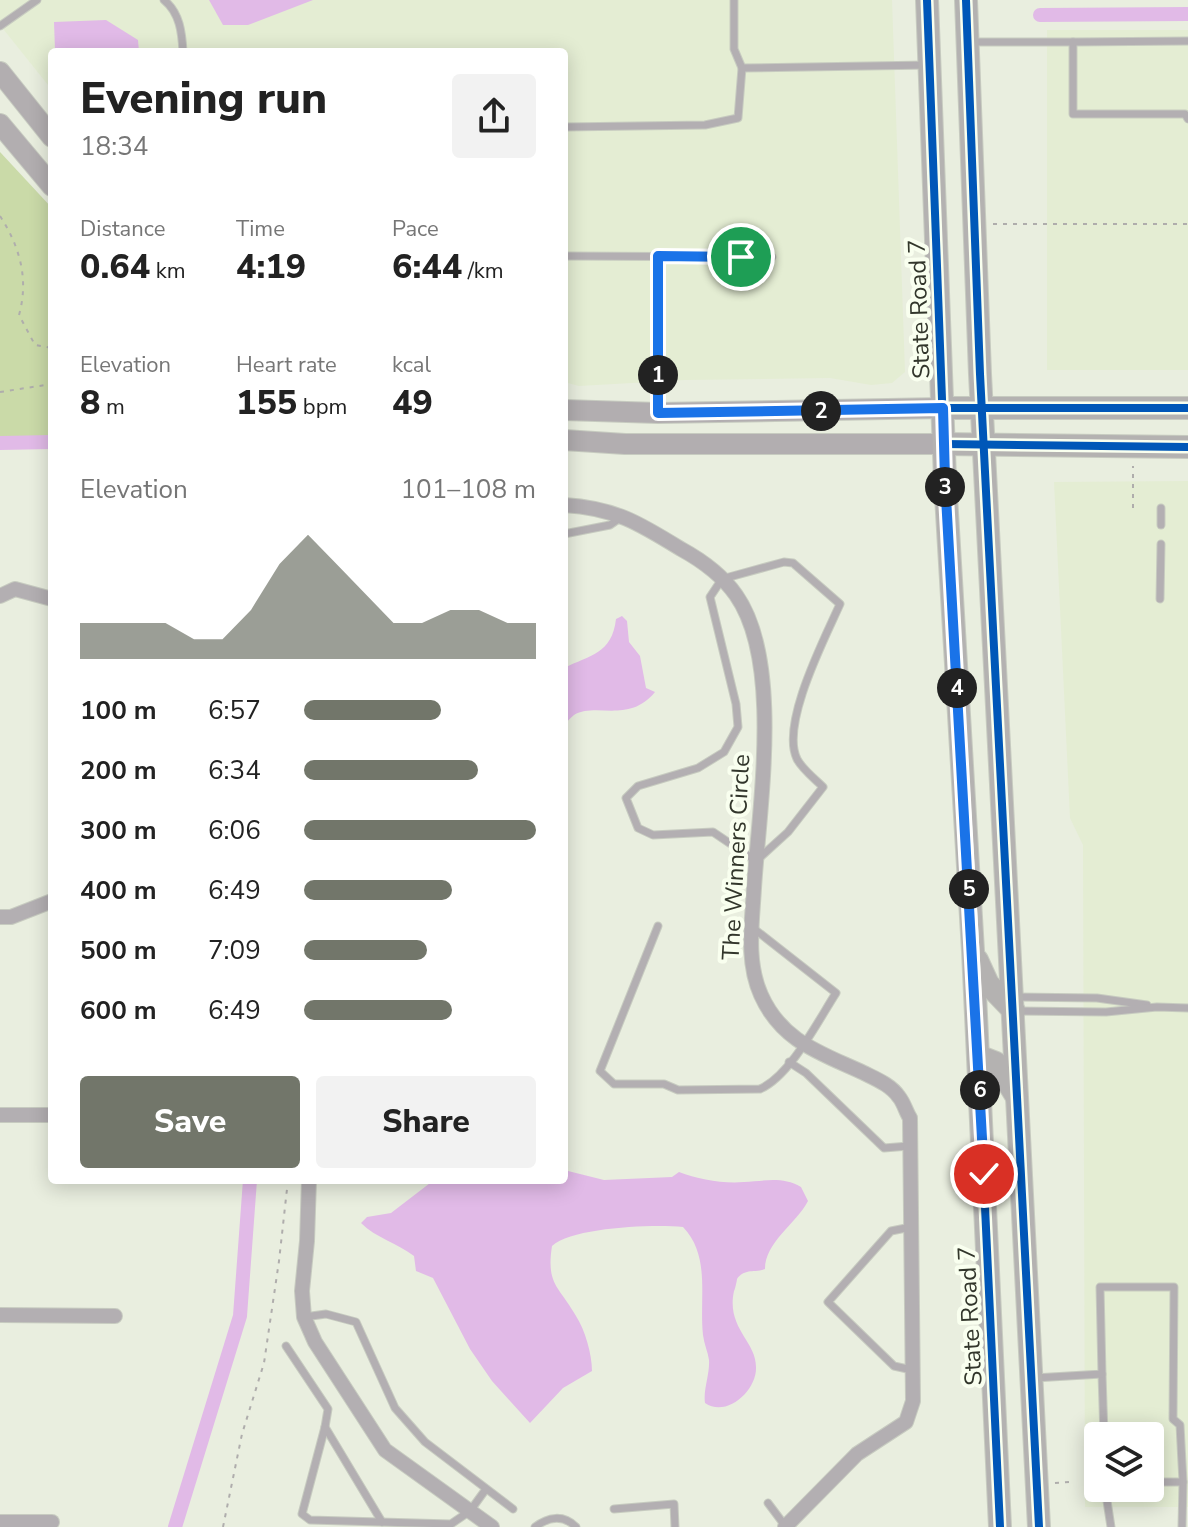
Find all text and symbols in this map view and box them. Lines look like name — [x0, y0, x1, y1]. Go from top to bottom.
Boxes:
text: Evening run — [80, 69, 327, 129]
button: share — [452, 74, 536, 158]
text: 18:34 — [80, 129, 148, 164]
text: Distance — [80, 214, 165, 244]
text: Time — [236, 214, 285, 244]
text: Pace — [392, 214, 439, 244]
pin — [707, 223, 775, 291]
icon: arrive — [719, 235, 763, 279]
street label: State Road 7 — [901, 239, 937, 379]
text: 0.64 — [80, 244, 150, 290]
text: 4:19 — [236, 244, 306, 290]
text: 6:44 — [392, 244, 462, 290]
text: km — [150, 256, 186, 286]
text: /km — [462, 256, 504, 286]
text: Elevation — [80, 350, 171, 380]
text: Heart rate — [236, 350, 337, 380]
text: kcal — [392, 350, 431, 380]
pin: 1 — [638, 355, 678, 395]
text: 1 — [651, 360, 665, 390]
text: 8 — [80, 380, 100, 426]
text: 155 — [236, 380, 297, 426]
text: 49 — [392, 380, 433, 426]
pin: 2 — [801, 391, 841, 431]
text: m — [100, 392, 125, 422]
text: bpm — [297, 392, 347, 422]
text: 2 — [814, 396, 828, 426]
pin: 3 — [925, 467, 965, 507]
text: Elevation — [80, 472, 188, 507]
text: 101–108 m — [400, 472, 536, 507]
text: 3 — [938, 472, 952, 502]
pin: 4 — [937, 668, 977, 708]
text: 4 — [950, 673, 964, 703]
text: 100 m — [80, 693, 157, 728]
text: 6:57 — [208, 693, 261, 728]
text: 200 m — [80, 753, 157, 788]
text: 6:34 — [208, 753, 261, 788]
street label: The Winners Circle — [715, 753, 757, 961]
text: 300 m — [80, 813, 157, 848]
text: 6:06 — [208, 813, 261, 848]
pin: 5 — [949, 869, 989, 909]
text: 400 m — [80, 873, 157, 908]
text: 6:49 — [208, 873, 261, 908]
text: 5 — [962, 874, 976, 904]
text: 500 m — [80, 933, 157, 968]
text: 7:09 — [208, 933, 261, 968]
text: 600 m — [80, 993, 157, 1028]
text: 6:49 — [208, 993, 261, 1028]
pin: 6 — [960, 1070, 1000, 1110]
text: 6 — [973, 1075, 987, 1105]
button: Save — [80, 1076, 300, 1168]
button: Share — [316, 1076, 536, 1168]
pin — [950, 1140, 1018, 1208]
icon: check — [962, 1152, 1006, 1196]
street label: State Road 7 — [950, 1246, 990, 1386]
map controls — [1084, 1422, 1164, 1502]
button: layers — [1084, 1422, 1164, 1502]

